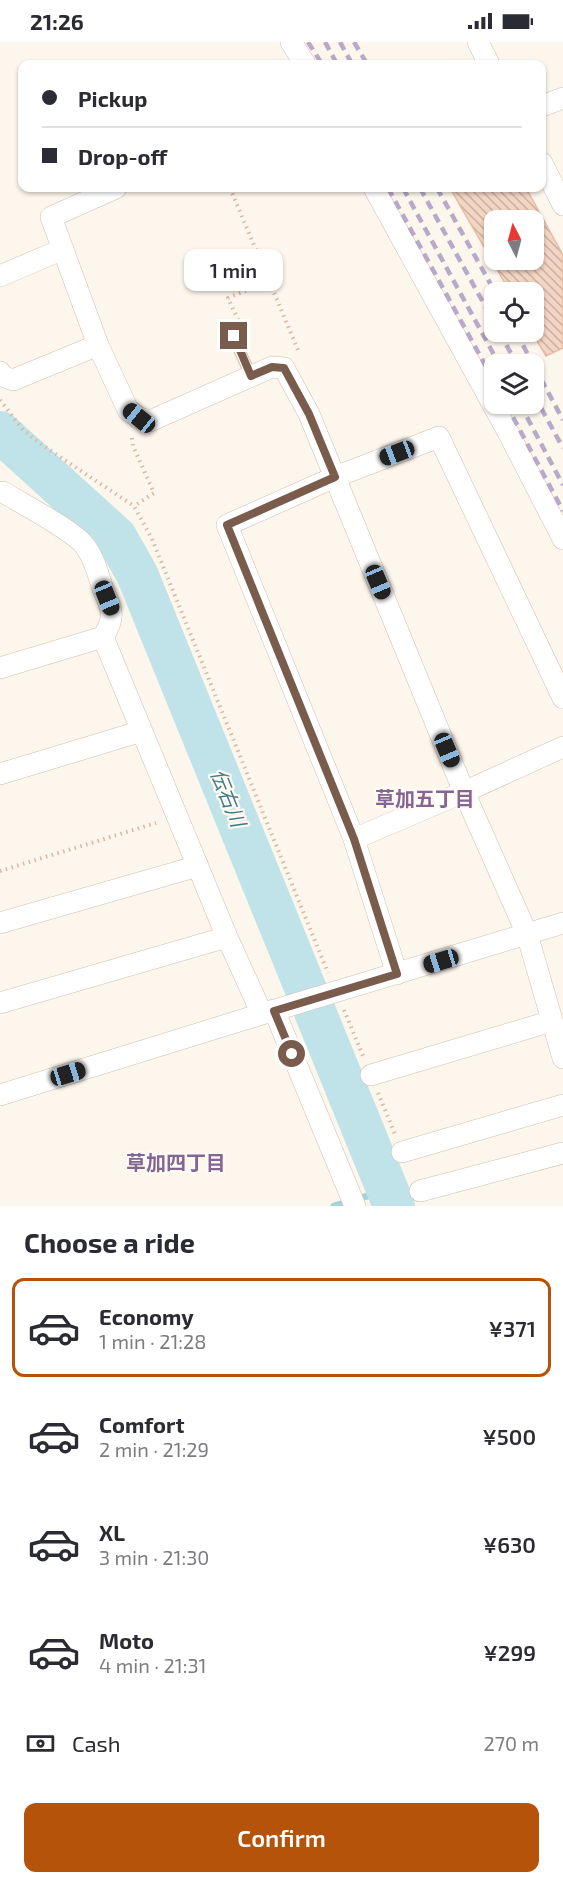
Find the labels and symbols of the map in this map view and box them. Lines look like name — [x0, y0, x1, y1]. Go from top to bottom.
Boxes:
north arrow — [484, 210, 544, 270]
callout: 1 min — [184, 249, 284, 291]
route end — [220, 322, 247, 349]
car — [119, 400, 159, 436]
car — [377, 438, 417, 468]
car — [363, 562, 393, 602]
car — [92, 578, 122, 618]
car — [432, 730, 462, 770]
water label: 伝右川 — [207, 765, 252, 832]
district label: 草加五丁目 — [375, 786, 475, 810]
car — [421, 947, 461, 975]
route start — [278, 1040, 305, 1067]
car — [48, 1060, 88, 1088]
district label: 草加四丁目 — [126, 1150, 226, 1174]

